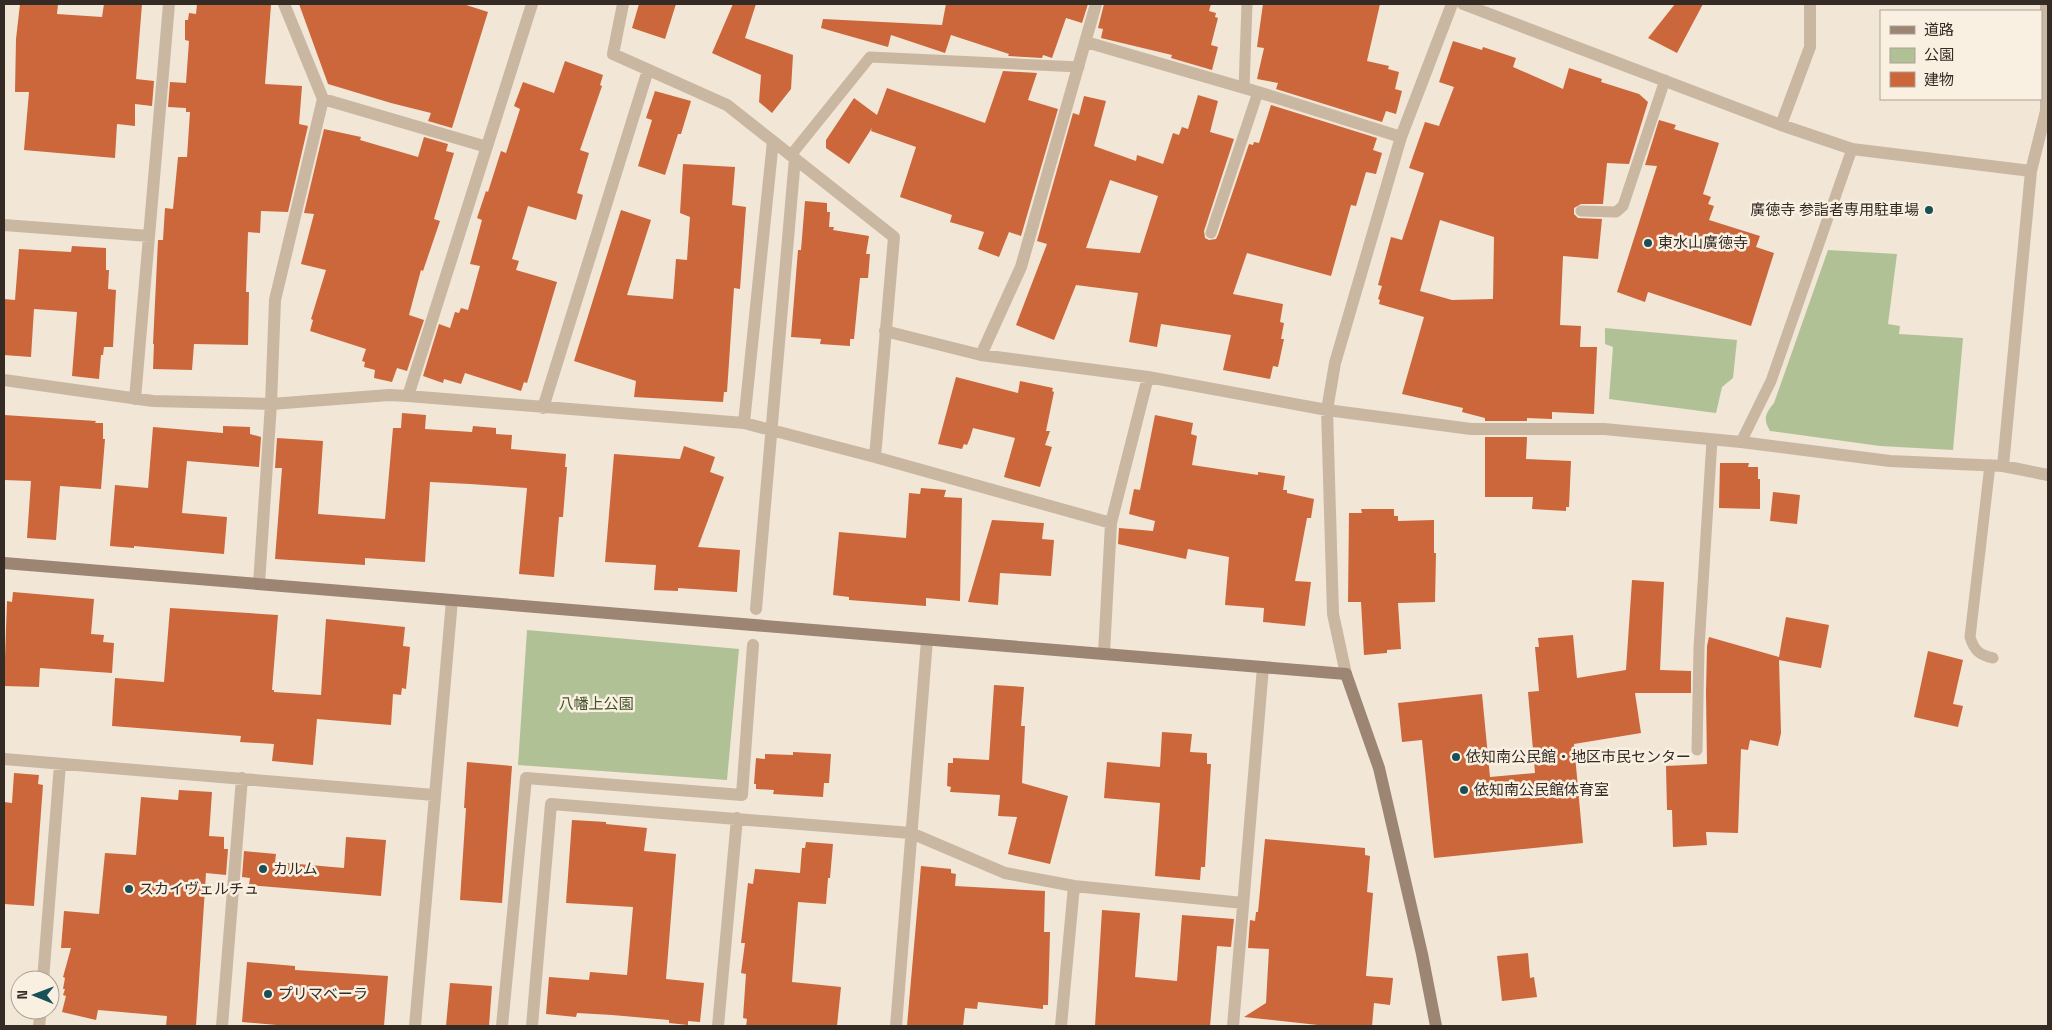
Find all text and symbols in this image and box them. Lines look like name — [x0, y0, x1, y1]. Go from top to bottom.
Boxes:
legend — [1880, 10, 2042, 100]
text: 道路 — [1924, 20, 1954, 39]
text: 公園 — [1924, 45, 1954, 64]
text: 建物 — [1924, 70, 1954, 89]
place label: 廣徳寺 参詣者専用駐車場 — [1750, 200, 1919, 219]
marker: 廣徳寺 参詣者専用駐車場 — [1923, 204, 1935, 216]
place label: 東水山廣徳寺 — [1658, 233, 1748, 252]
marker: 東水山廣徳寺 — [1642, 237, 1654, 249]
park label: 八幡上公園 — [558, 694, 634, 713]
place label: 依知南公民館・地区市民センター — [1466, 747, 1691, 766]
marker: 依知南公民館・地区市民センター — [1450, 751, 1462, 763]
place label: 依知南公民館体育室 — [1474, 780, 1609, 799]
marker: 依知南公民館体育室 — [1458, 784, 1470, 796]
place label: カルム — [273, 859, 318, 878]
marker: カルム — [257, 863, 269, 875]
place label: スカイヴェルチュ — [139, 879, 259, 898]
marker: スカイヴェルチュ — [123, 883, 135, 895]
north arrow — [10, 970, 60, 1020]
place label: プリマベーラ — [278, 984, 368, 1003]
marker: プリマベーラ — [262, 988, 274, 1000]
text: N — [13, 990, 31, 1000]

